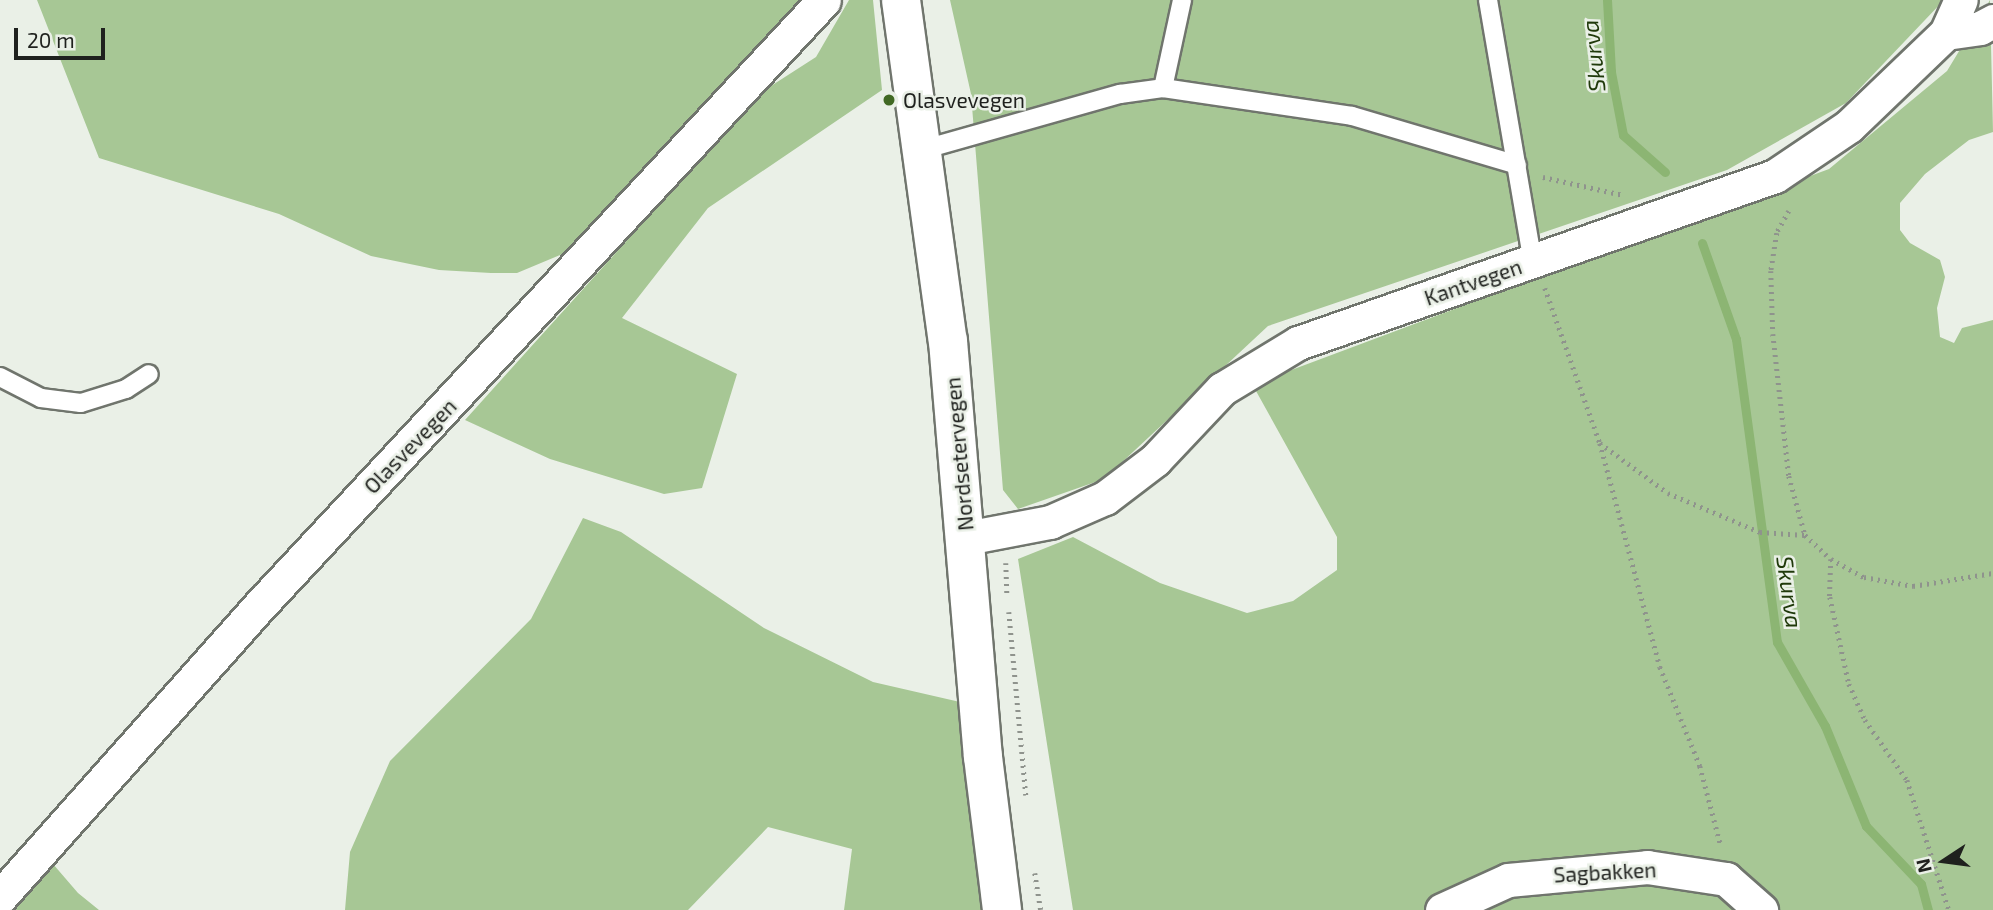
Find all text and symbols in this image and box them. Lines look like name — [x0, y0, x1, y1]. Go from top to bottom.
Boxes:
scale bar — [18, 14, 108, 58]
water label: Skurva — [1575, 19, 1611, 93]
text: 20 m — [27, 27, 75, 52]
place label: Olasvevegen — [903, 87, 1025, 113]
marker: Olasvevegen — [881, 92, 897, 108]
street label: Kantvegen — [1421, 254, 1525, 310]
street label: Nordsetervegen — [940, 376, 978, 532]
street label: Olasvevegen — [359, 393, 461, 499]
water label: Skurva — [1771, 554, 1809, 630]
north arrow — [1909, 826, 1979, 896]
street label: Sagbakken — [1553, 857, 1657, 887]
text: N — [1910, 857, 1936, 875]

